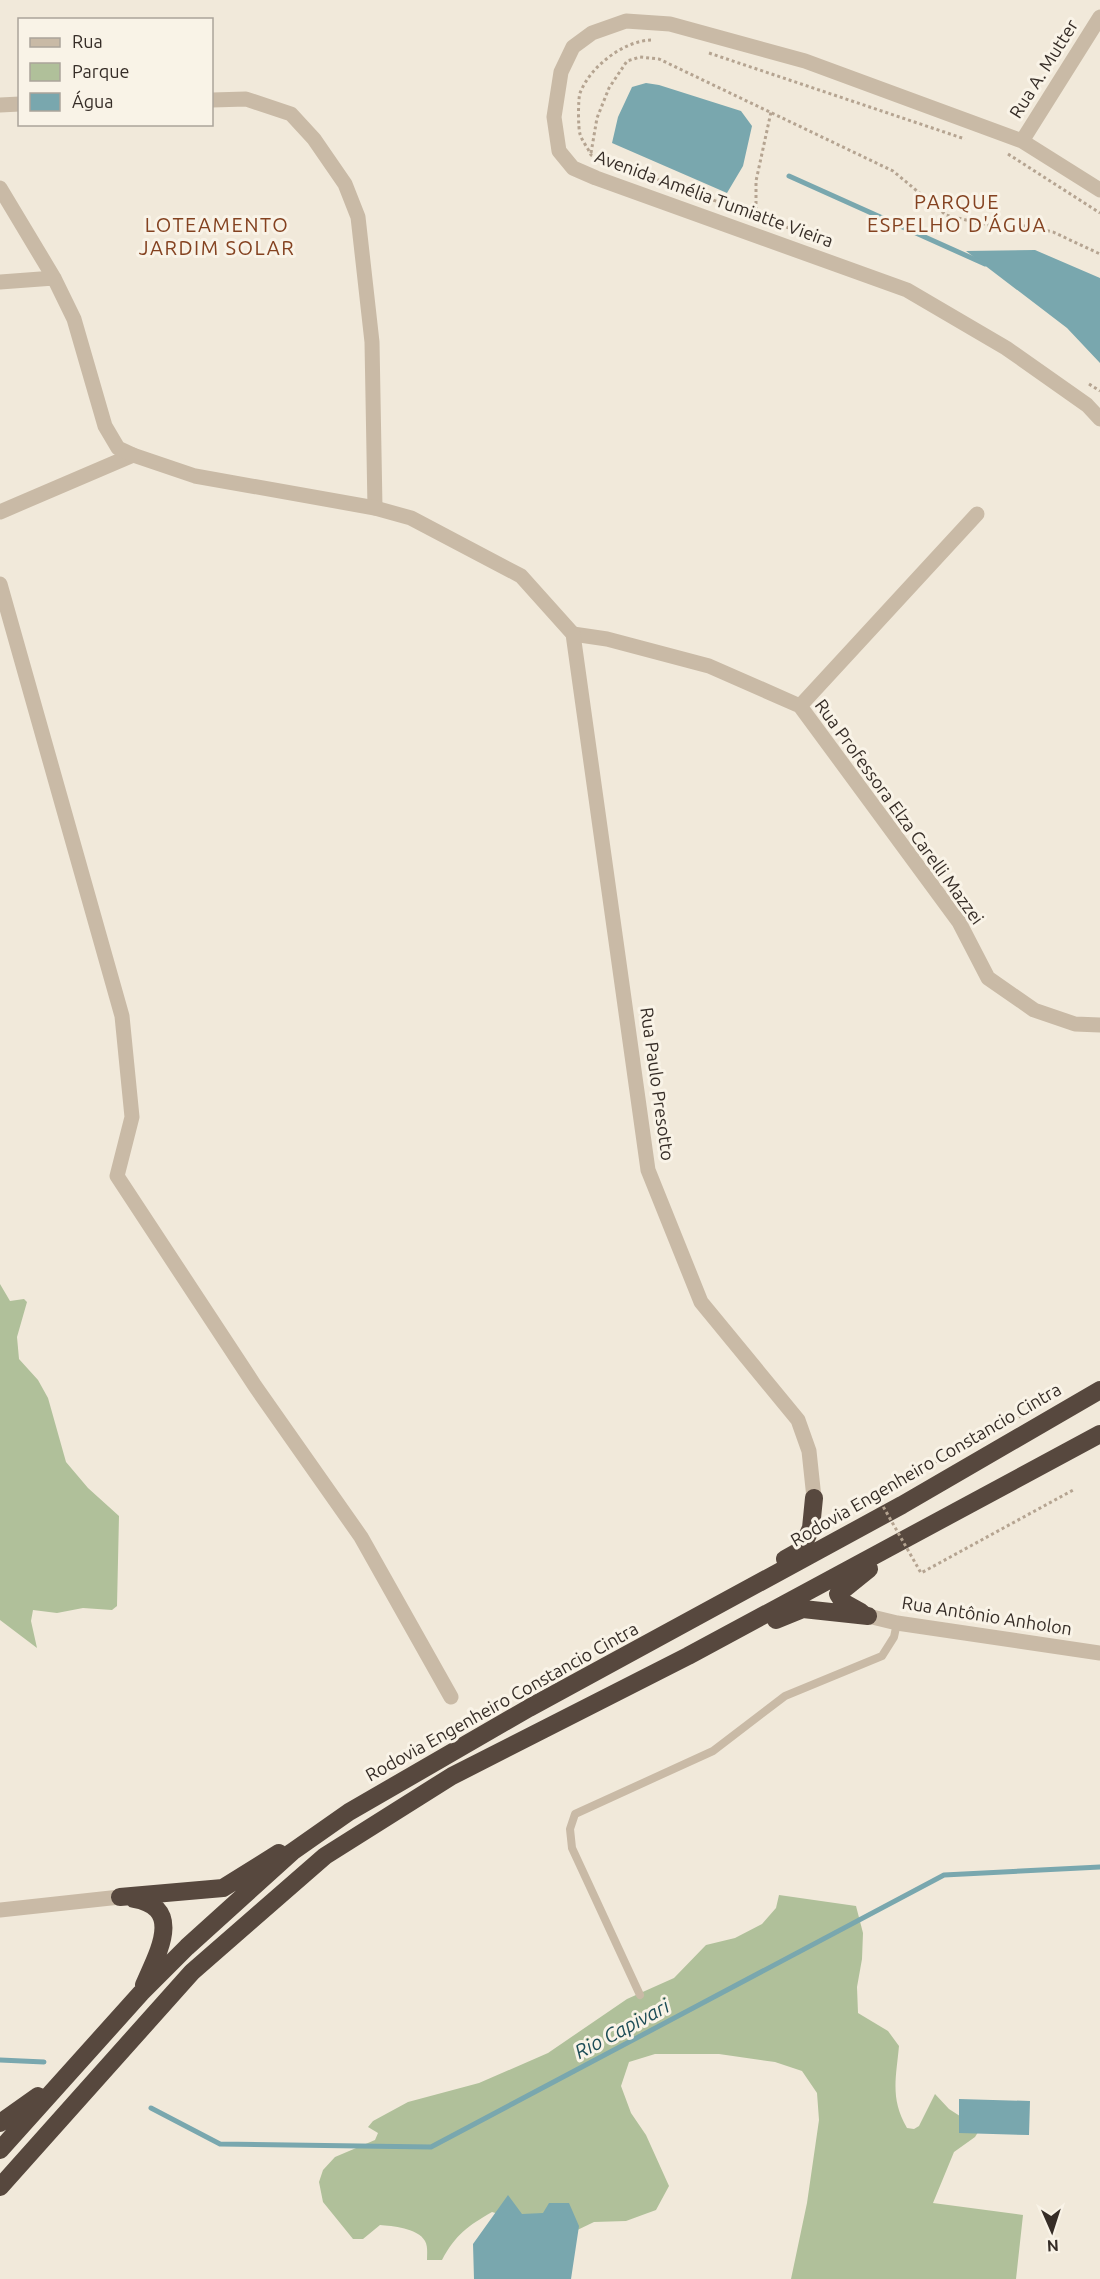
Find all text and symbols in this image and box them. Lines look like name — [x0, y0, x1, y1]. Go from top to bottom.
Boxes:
street label: Rua A. Mutter — [1005, 15, 1082, 121]
legend — [18, 18, 213, 126]
text: Rua — [72, 31, 103, 51]
text: Parque — [72, 61, 129, 81]
text: Água — [72, 90, 114, 111]
street label: Avenida Amélia Tumiatte Vieira — [592, 146, 836, 251]
district label: PARQUE ESPELHO D'ÁGUA — [867, 190, 1047, 236]
district label: LOTEAMENTO JARDIM SOLAR — [139, 213, 295, 259]
street label: Rua Professora Elza Carelli Mazzei — [811, 695, 988, 928]
street label: Rua Paulo Presotto — [637, 1006, 679, 1162]
street label: Rodovia Engenheiro Constancio Cintra — [787, 1378, 1064, 1550]
street label: Rua Antônio Anholon — [901, 1592, 1074, 1638]
street label: Rodovia Engenheiro Constancio Cintra — [362, 1618, 641, 1785]
water label: Rio Capivari — [570, 1994, 674, 2063]
north arrow — [1022, 2201, 1082, 2261]
text: N — [1046, 2237, 1059, 2255]

